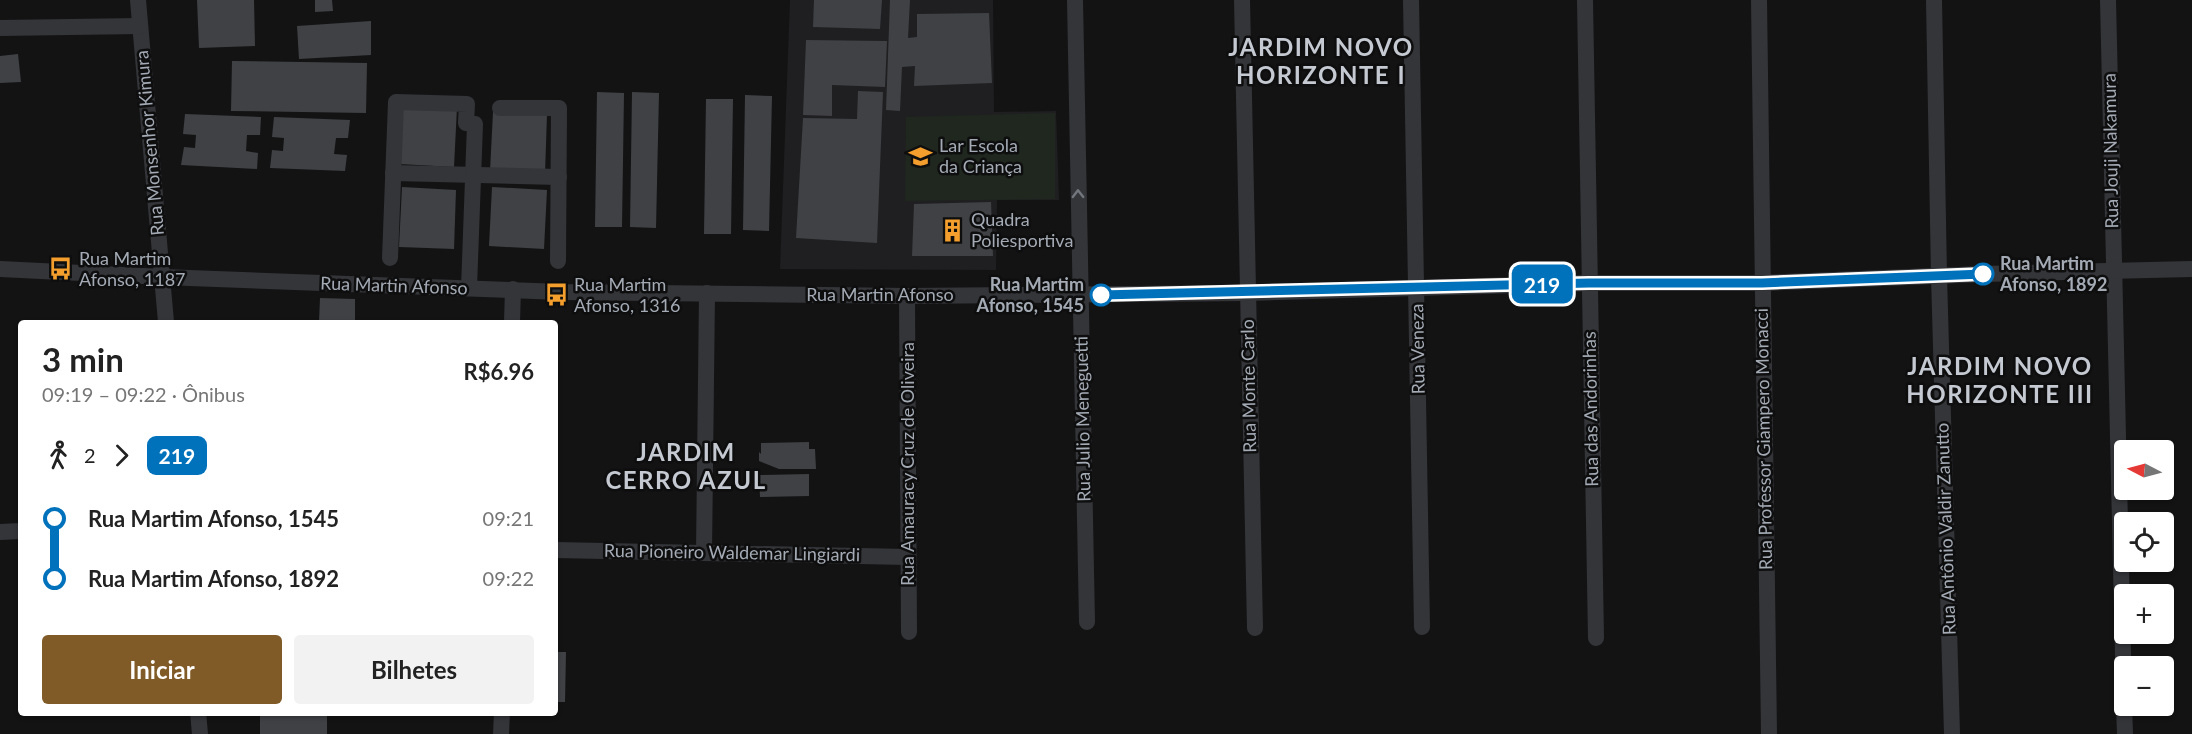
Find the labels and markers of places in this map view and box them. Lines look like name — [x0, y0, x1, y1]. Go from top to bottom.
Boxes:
place label: Lar Escola da Criança — [939, 134, 1022, 177]
school or university icon: Lar Escola da Criança — [908, 143, 934, 169]
place label: Quadra Poliesportiva — [971, 208, 1073, 251]
building icon: Quadra Poliesportiva — [940, 217, 966, 243]
place label: Rua Martim Afonso, 1187 — [79, 247, 186, 290]
place label: Rua Martim Afonso, 1892 — [1999, 252, 2107, 295]
bus stop icon: Rua Martim Afonso, 1187 — [48, 256, 74, 282]
marker: Rua Martim Afonso, 1892 — [1972, 263, 1994, 285]
place label: Rua Martim Afonso, 1316 — [574, 273, 681, 316]
place label: Rua Martim Afonso, 1545 — [976, 273, 1084, 316]
bus stop icon: Rua Martim Afonso, 1316 — [543, 282, 569, 308]
marker: Rua Martim Afonso, 1545 — [1090, 284, 1112, 306]

